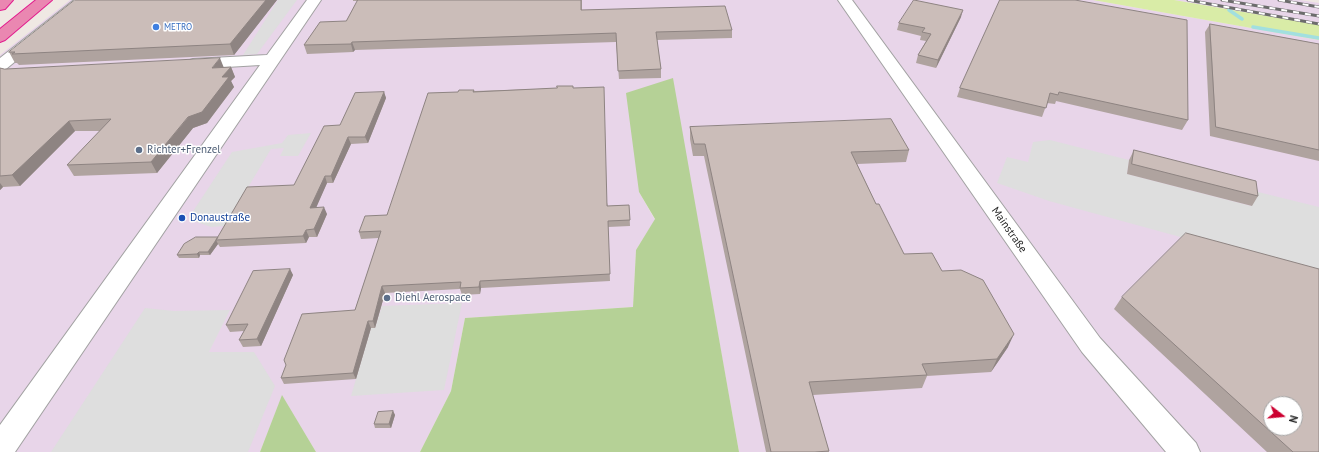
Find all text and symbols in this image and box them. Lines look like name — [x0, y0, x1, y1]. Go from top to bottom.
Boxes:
marker: METRO — [151, 22, 161, 32]
place label: METRO — [164, 22, 192, 32]
place label: Richter+Frenzel — [147, 143, 221, 157]
marker: Richter+Frenzel — [134, 145, 144, 155]
street label: Mainstraße — [988, 205, 1030, 255]
place label: Donaustraße — [190, 211, 250, 225]
marker: Donaustraße — [177, 213, 187, 223]
place label: Diehl Aerospace — [395, 291, 471, 305]
marker: Diehl Aerospace — [382, 293, 392, 303]
north arrow — [1263, 396, 1303, 436]
text: N — [1286, 414, 1301, 424]

